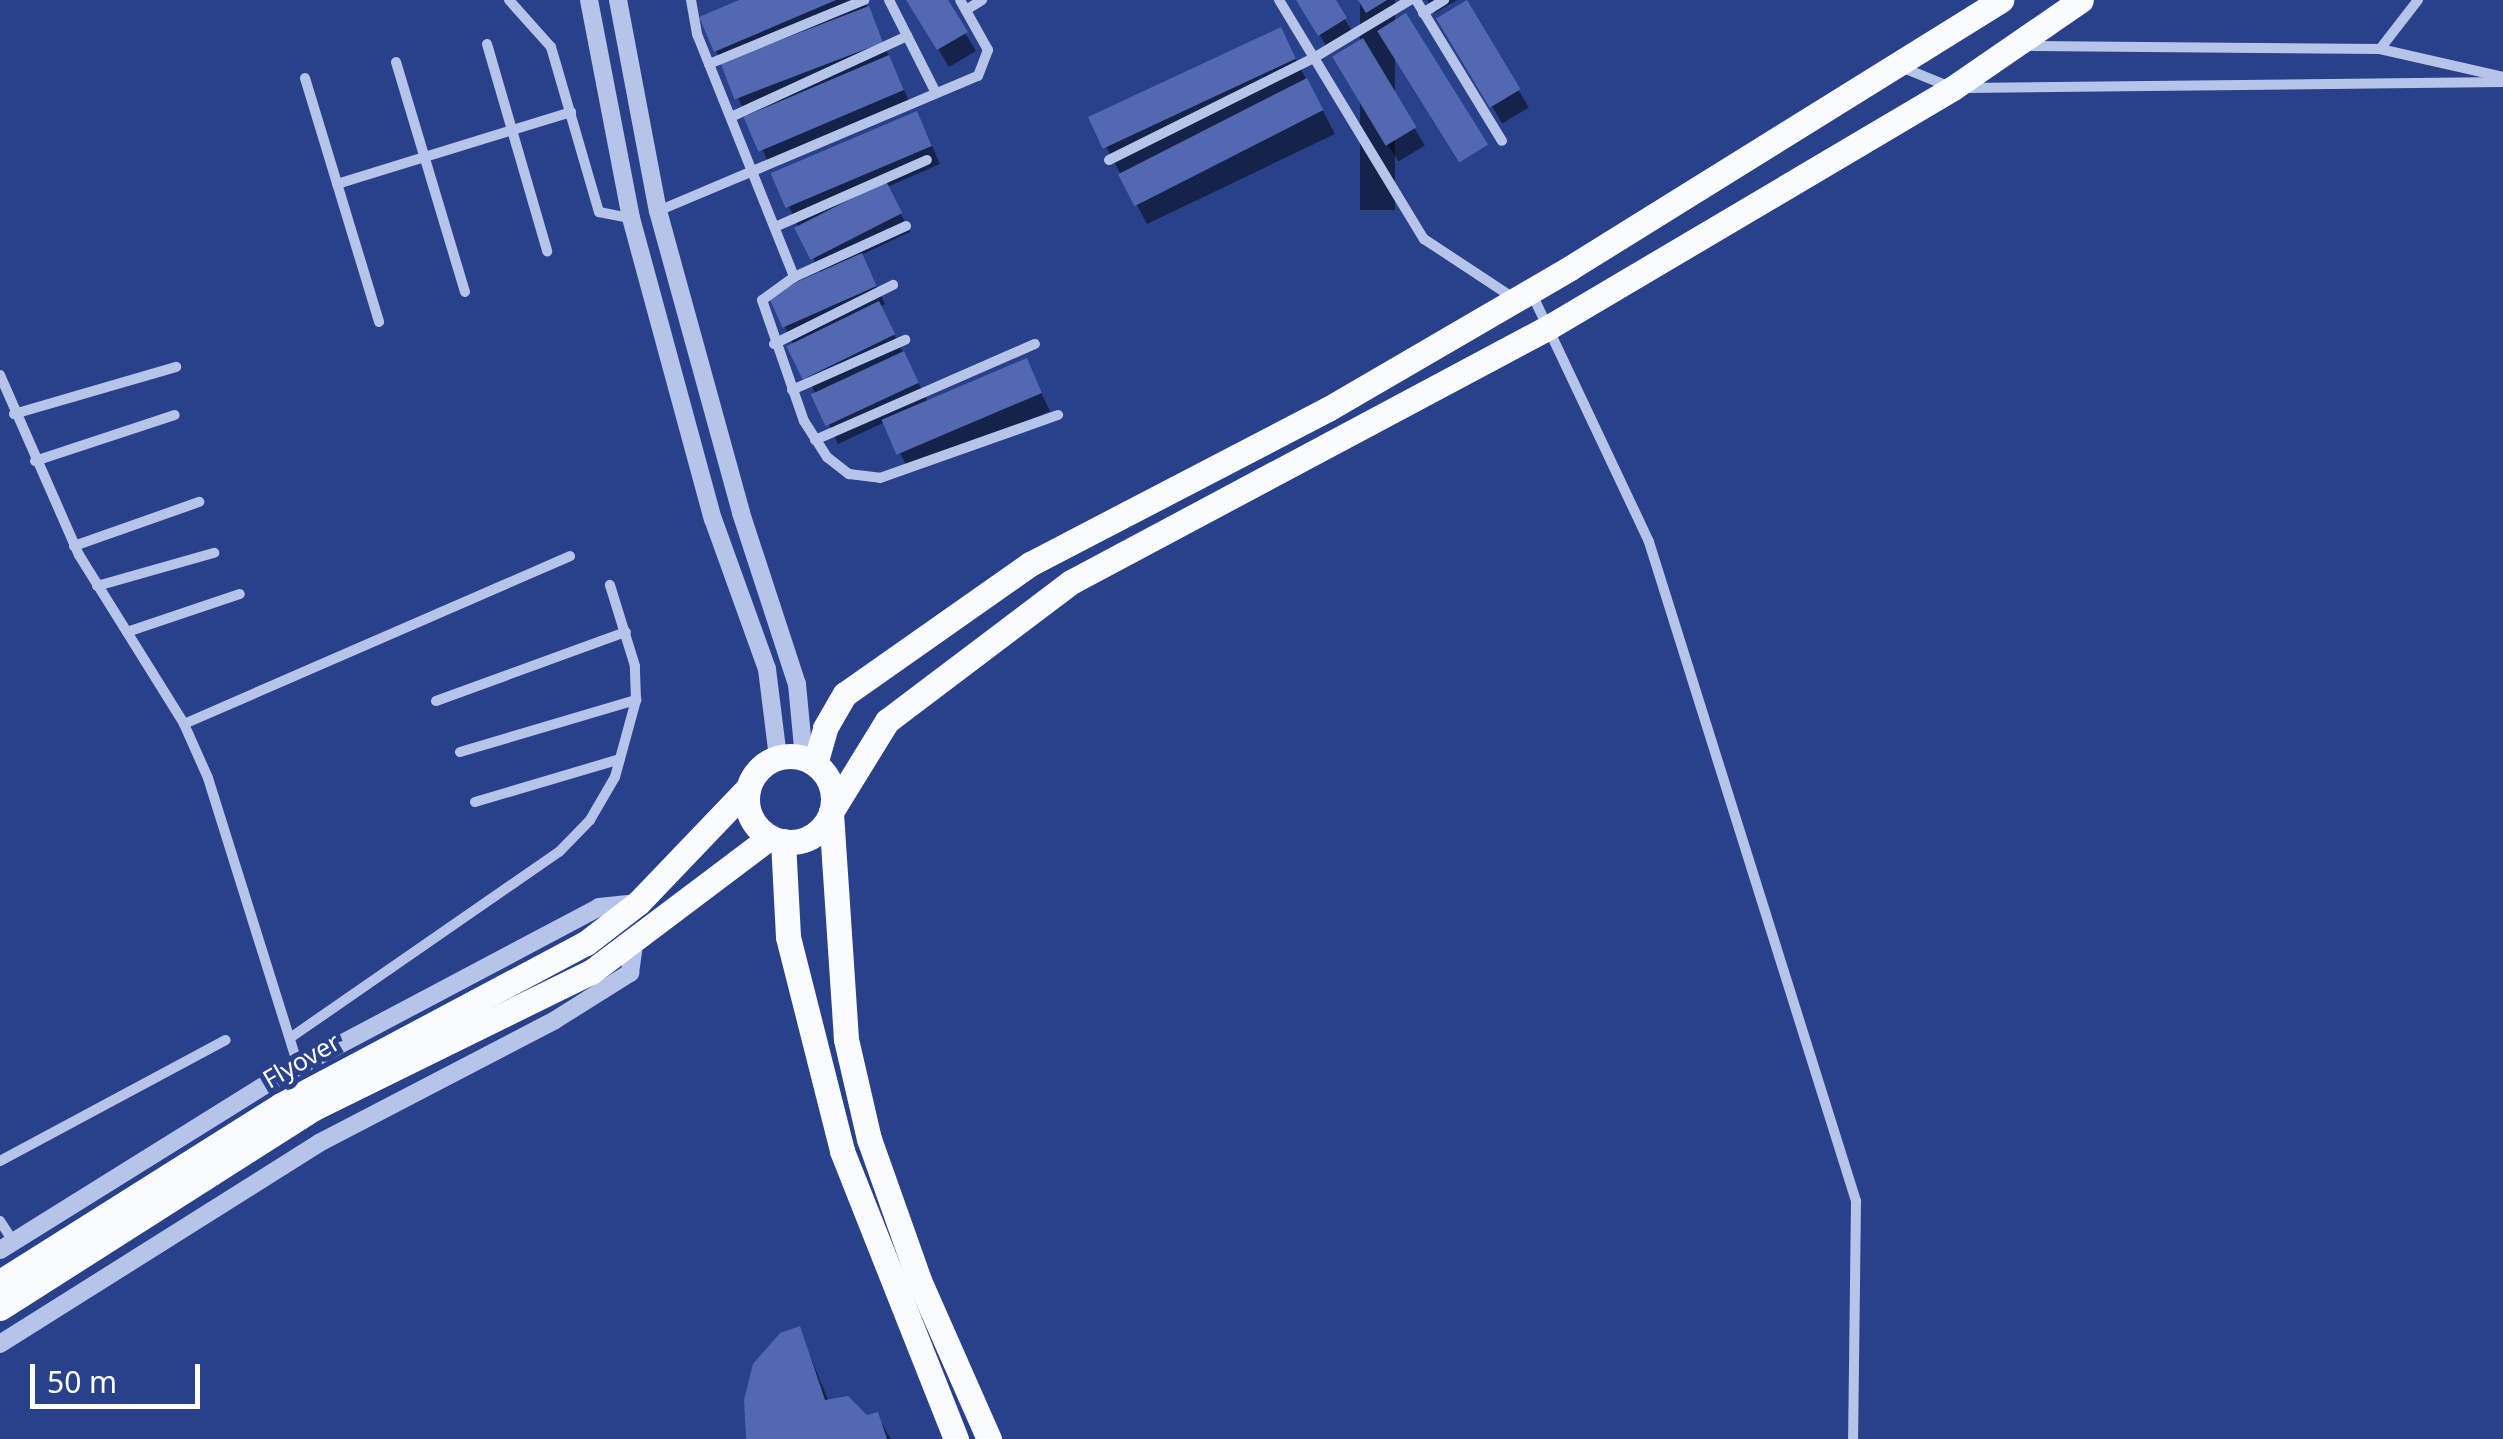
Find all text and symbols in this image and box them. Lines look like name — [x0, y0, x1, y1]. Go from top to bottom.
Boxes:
street label: Flyover — [257, 1026, 345, 1094]
scale bar — [35, 1344, 205, 1406]
text: 50 m — [47, 1361, 117, 1402]

